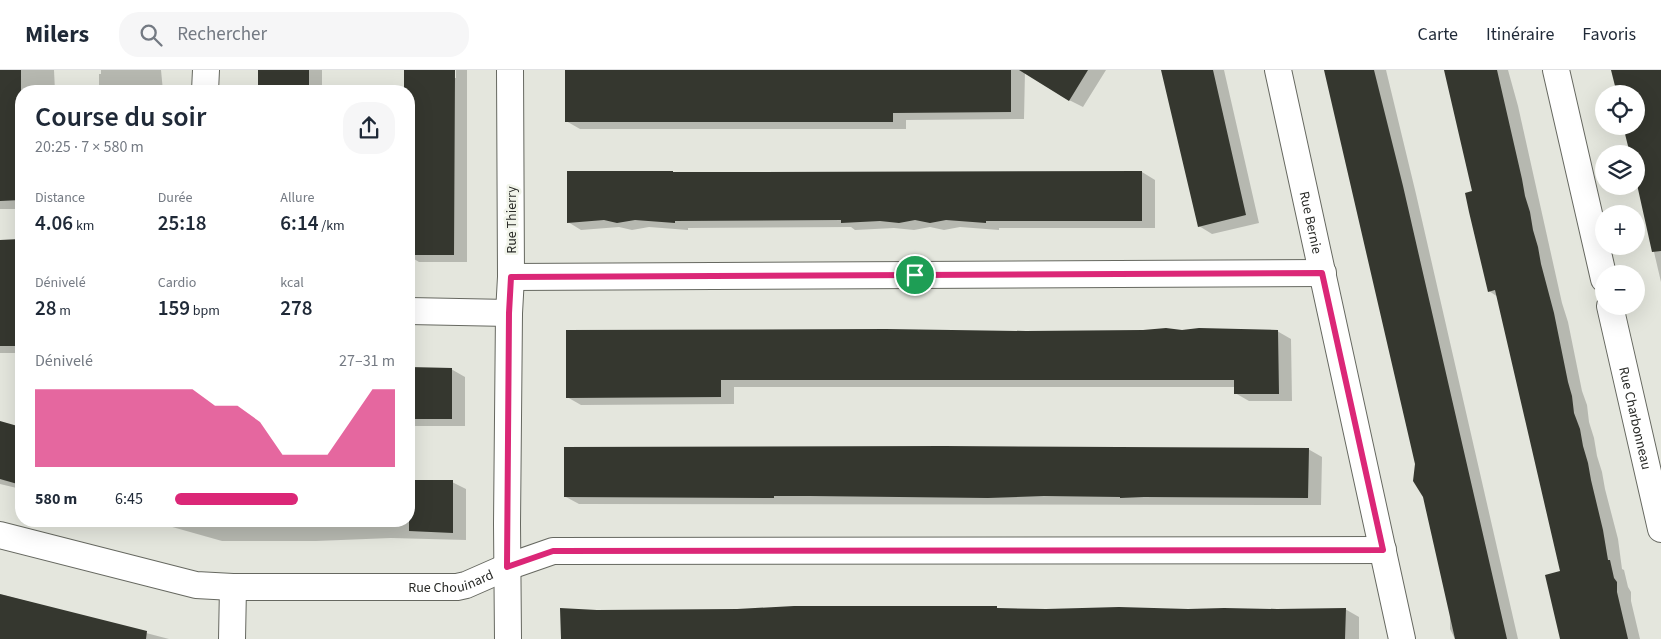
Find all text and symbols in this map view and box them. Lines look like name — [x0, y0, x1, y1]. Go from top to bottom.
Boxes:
search box — [119, 12, 469, 57]
text: Milers — [25, 17, 89, 52]
icon: search — [137, 21, 165, 49]
text: Rechercher — [177, 21, 267, 48]
text: Carte — [1418, 22, 1458, 47]
text: Itinéraire — [1486, 22, 1554, 47]
text: Favoris — [1582, 22, 1636, 47]
map controls — [1595, 85, 1645, 315]
button: locate — [1595, 85, 1645, 135]
text: Course du soir — [35, 97, 206, 137]
button: share — [343, 102, 395, 154]
text: 20:25 · 7 × 580 m — [35, 136, 144, 158]
button: layers — [1595, 145, 1645, 195]
street label: Rue Thierry — [502, 186, 522, 254]
text: Distance — [35, 188, 85, 208]
text: Durée — [158, 188, 193, 208]
text: Allure — [280, 188, 314, 208]
street label: Rue Bernie — [1294, 189, 1327, 256]
button: + — [1595, 205, 1645, 255]
text: 4.06 — [35, 208, 73, 238]
text: 25:18 — [158, 208, 207, 238]
text: 6:14 — [280, 208, 318, 238]
text: km — [73, 216, 94, 236]
text: /km — [318, 216, 345, 236]
pin — [894, 254, 936, 296]
icon: arrive — [901, 261, 929, 289]
button: − — [1595, 265, 1645, 315]
text: Dénivelé — [35, 273, 86, 293]
text: Cardio — [158, 273, 196, 293]
text: kcal — [280, 273, 304, 293]
text: 28 — [35, 293, 57, 323]
text: 159 — [158, 293, 190, 323]
text: 278 — [280, 293, 313, 323]
text: m — [57, 301, 71, 321]
text: bpm — [190, 301, 220, 321]
text: Dénivelé — [35, 350, 93, 372]
text: 27–31 m — [339, 350, 395, 372]
street label: Rue Charbonneau — [1613, 365, 1656, 472]
text: 580 m — [35, 488, 77, 510]
text: 6:45 — [115, 488, 143, 510]
street label: Rue Chouinard — [408, 565, 497, 598]

